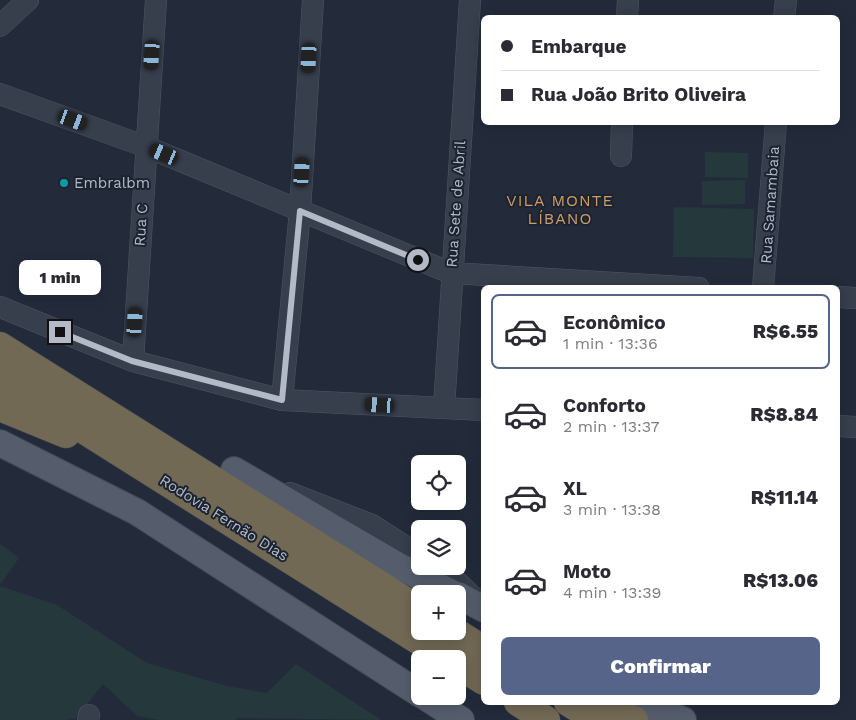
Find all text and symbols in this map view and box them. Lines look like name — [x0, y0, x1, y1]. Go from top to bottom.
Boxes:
text: Embarque — [531, 35, 626, 58]
car — [143, 40, 160, 70]
car — [300, 43, 317, 73]
text: Rua João Brito Oliveira — [531, 83, 746, 106]
car — [56, 108, 89, 132]
street label: Rua Sete de Abril — [443, 140, 469, 268]
car — [147, 141, 180, 167]
street label: Rua Samambaia — [757, 145, 783, 264]
car — [293, 157, 310, 187]
place label: Embralbm — [74, 174, 150, 192]
marker: Embralbm — [58, 177, 70, 189]
district label: VILA MONTE LÍBANO — [506, 191, 614, 228]
street label: Rua C — [131, 203, 151, 247]
route start — [407, 249, 429, 271]
callout: 1 min — [19, 260, 101, 294]
text: 1 min — [39, 268, 81, 287]
car — [126, 307, 143, 337]
icon: car — [503, 309, 548, 354]
text: Econômico — [563, 311, 666, 334]
text: R$6.55 — [753, 320, 818, 343]
route end — [49, 321, 71, 343]
text: 1 min · 13:36 — [563, 334, 658, 353]
icon: car — [503, 392, 548, 437]
text: Conforto — [563, 394, 646, 417]
car — [364, 397, 395, 413]
text: R$8.84 — [750, 403, 818, 426]
text: 2 min · 13:37 — [563, 417, 659, 436]
map controls — [411, 455, 466, 705]
button: locate — [411, 455, 466, 510]
street label: Rodovia Fernão Dias — [156, 471, 292, 565]
icon: car — [503, 475, 548, 520]
text: XL — [563, 477, 587, 500]
text: R$11.14 — [751, 486, 818, 509]
text: 3 min · 13:38 — [563, 500, 661, 519]
button: layers — [411, 520, 466, 575]
icon: car — [503, 558, 548, 603]
text: Moto — [563, 560, 611, 583]
text: R$13.06 — [743, 569, 818, 592]
text: 4 min · 13:39 — [563, 583, 661, 602]
button: + — [411, 585, 466, 640]
button: Confirmar — [501, 637, 820, 695]
button: − — [411, 650, 466, 705]

